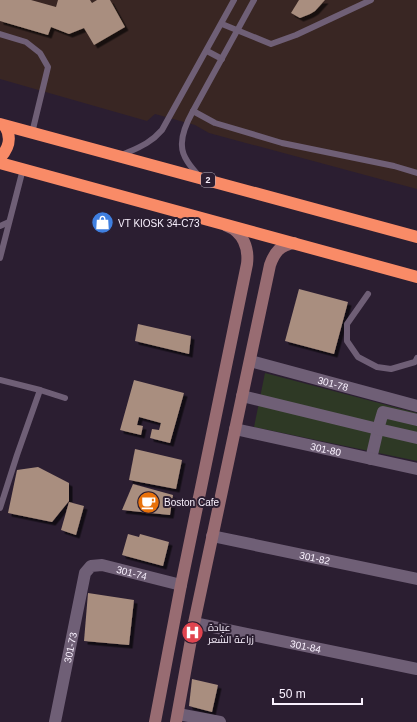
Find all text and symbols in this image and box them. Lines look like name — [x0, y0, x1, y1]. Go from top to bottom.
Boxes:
road number: 2 — [201, 173, 215, 187]
shop icon: VT KIOSK 34-C73 — [89, 210, 115, 236]
place label: VT KIOSK 34-C73 — [118, 218, 200, 229]
street label: 301-78 — [317, 374, 350, 393]
street label: 301-80 — [309, 440, 343, 458]
cafe icon: Boston Cafe — [136, 489, 162, 515]
place label: Boston Cafe — [164, 497, 219, 508]
street label: 301-82 — [298, 549, 332, 566]
street label: 301-74 — [115, 563, 149, 582]
hospital icon: عيادة زراعة الشعر — [180, 620, 206, 646]
place label: عيادة زراعة الشعر — [207, 622, 254, 645]
street label: 301-73 — [62, 631, 79, 664]
street label: 301-84 — [289, 637, 322, 655]
scale bar — [273, 680, 362, 706]
text: 50 m — [279, 687, 306, 701]

